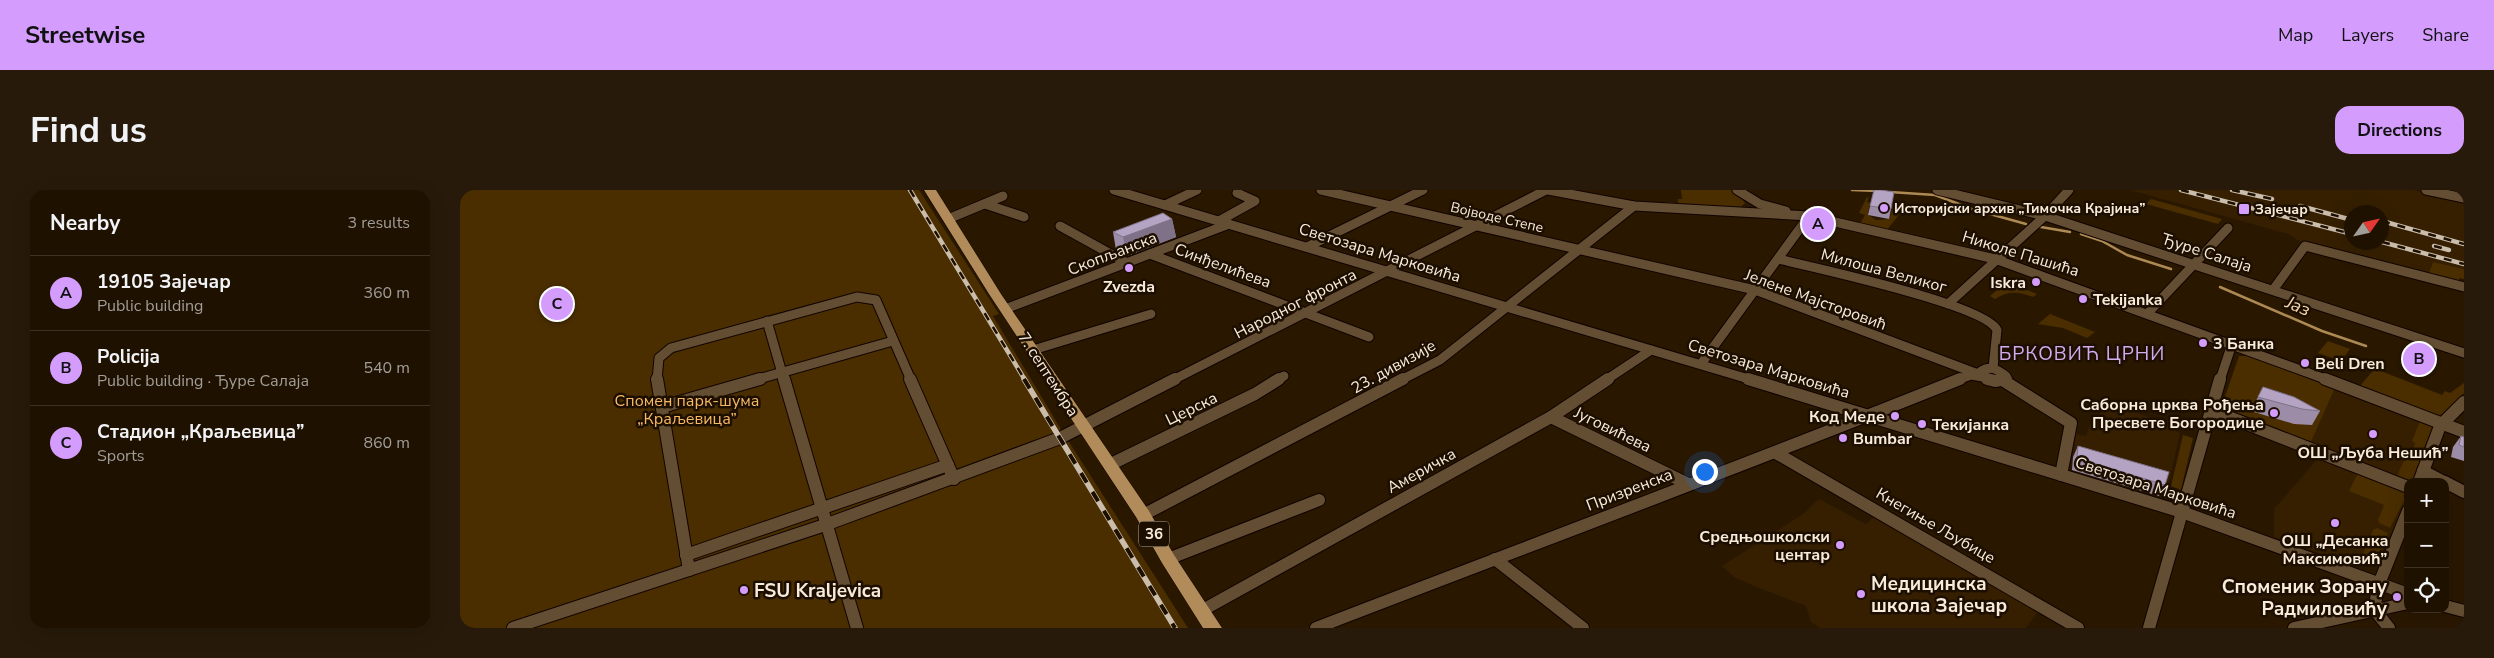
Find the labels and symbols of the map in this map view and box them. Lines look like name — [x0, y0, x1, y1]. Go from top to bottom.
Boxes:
street label: Војводе Степе — [1449, 198, 1545, 237]
place label: Историјски архив „Тимочка Крајина” — [1894, 199, 2145, 218]
place label: Зајечар — [2255, 200, 2308, 219]
marker: Историјски архив „Тимочка Крајина” — [1878, 202, 1890, 214]
marker: Зајечар — [2237, 202, 2251, 216]
pin: A — [1802, 205, 1834, 243]
north arrow — [2344, 205, 2389, 250]
street label: Светозара Марковића — [1296, 218, 1463, 288]
street label: Николе Пашића — [1959, 226, 2082, 282]
street label: Скопљанска — [1064, 227, 1160, 281]
street label: Ђуре Салаја — [2159, 228, 2255, 278]
street label: Синђелићева — [1171, 238, 1274, 294]
street label: Милоша Великог — [1818, 244, 1949, 298]
marker: Zvezda — [1123, 262, 1135, 274]
street label: Народног фронта — [1230, 264, 1360, 344]
street label: Јелене Мајсторовић — [1741, 264, 1890, 336]
place label: Iskra — [1990, 272, 2026, 294]
place label: Zvezda — [1103, 276, 1155, 298]
marker: Iskra — [2030, 276, 2042, 288]
pin: C — [541, 285, 573, 323]
place label: Tekijanka — [2093, 289, 2163, 311]
water label: Јаз — [2281, 290, 2314, 322]
marker: Tekijanka — [2077, 293, 2089, 305]
street label: 7. септембра — [1013, 328, 1084, 421]
place label: 3 Банка — [2213, 333, 2274, 355]
street label: Светозара Марковића — [1685, 334, 1852, 404]
street label: 23. дивизије — [1347, 335, 1440, 399]
marker: 3 Банка — [2197, 337, 2209, 349]
pin: B — [2403, 340, 2435, 378]
district label: БРКОВИЋ ЦРНИ — [1999, 341, 2165, 367]
place label: Beli Dren — [2315, 353, 2385, 375]
marker: Beli Dren — [2299, 357, 2311, 369]
street label: Церска — [1162, 387, 1221, 431]
park label: Спомен парк-шума „Краљевица” — [615, 390, 759, 430]
place label: Саборна црква Рођења Пресвете Богородице — [2080, 394, 2264, 434]
street label: Југовићева — [1570, 401, 1655, 458]
place label: Код Меде — [1809, 406, 1885, 428]
marker: Саборна црква Рођења Пресвете Богородице — [2268, 407, 2280, 419]
marker: Код Меде — [1889, 410, 1901, 422]
place label: Текијанка — [1932, 414, 2009, 436]
marker: Текијанка — [1916, 418, 1928, 430]
place label: Bumbar — [1853, 428, 1913, 450]
marker: ОШ „Љуба Нешић” — [2367, 428, 2379, 440]
marker: Bumbar — [1837, 432, 1849, 444]
place label: ОШ „Љуба Нешић” — [2297, 442, 2449, 464]
street label: Америчка — [1383, 443, 1460, 499]
street label: Светозара Марковића — [2072, 451, 2239, 524]
your location — [1692, 459, 1718, 485]
street label: Призренска — [1583, 463, 1676, 517]
street label: Кнегиње Љубице — [1872, 483, 1999, 569]
marker: ОШ „Десанка Максимовић” — [2329, 517, 2341, 529]
road number: 36 — [1139, 522, 1169, 546]
place label: Средњошколски центар — [1699, 526, 1830, 566]
place label: ОШ „Десанка Максимовић” — [2281, 530, 2389, 570]
marker: Средњошколски центар — [1834, 539, 1846, 551]
place label: Медицинска школа Зајечар — [1871, 571, 2007, 619]
place label: Споменик Зорану Радмиловићу — [2222, 574, 2388, 622]
place label: FSU Kraljevica — [754, 578, 881, 604]
marker: FSU Kraljevica — [738, 584, 750, 596]
marker: Медицинска школа Зајечар — [1855, 588, 1867, 600]
marker: Споменик Зорану Радмиловићу — [2391, 591, 2403, 603]

